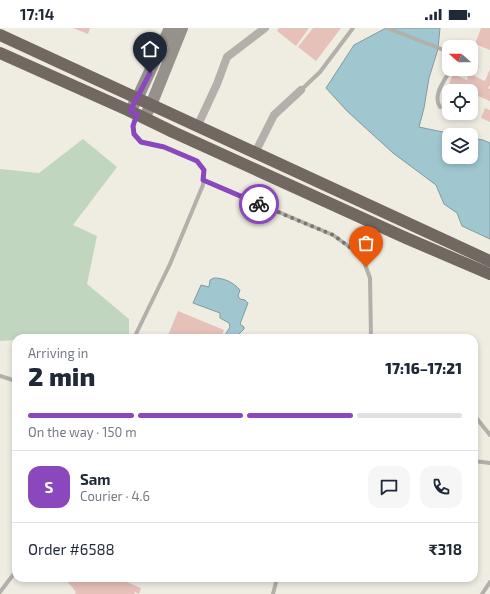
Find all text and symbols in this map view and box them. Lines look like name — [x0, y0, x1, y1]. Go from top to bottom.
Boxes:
text: 17:14 — [20, 5, 54, 23]
pin — [133, 32, 167, 73]
icon: home — [139, 38, 161, 60]
north arrow — [442, 40, 478, 76]
map controls — [442, 40, 478, 164]
button: locate — [442, 84, 478, 120]
button: layers — [442, 128, 478, 164]
courier — [239, 184, 279, 224]
icon: bike — [248, 193, 270, 215]
pin — [349, 226, 383, 267]
icon: bag — [355, 232, 377, 254]
text: Arriving in — [28, 345, 88, 361]
text: 17:16–17:21 — [385, 359, 462, 377]
text: 2 min — [28, 360, 95, 391]
text: On the way · 150 m — [28, 424, 137, 440]
button: chat — [368, 466, 410, 508]
button: phone — [420, 466, 462, 508]
text: Sam — [80, 470, 111, 488]
text: S — [45, 478, 53, 496]
text: Courier · 4.6 — [80, 488, 150, 504]
text: Order #6588 — [28, 540, 115, 558]
text: ₹318 — [429, 540, 462, 558]

